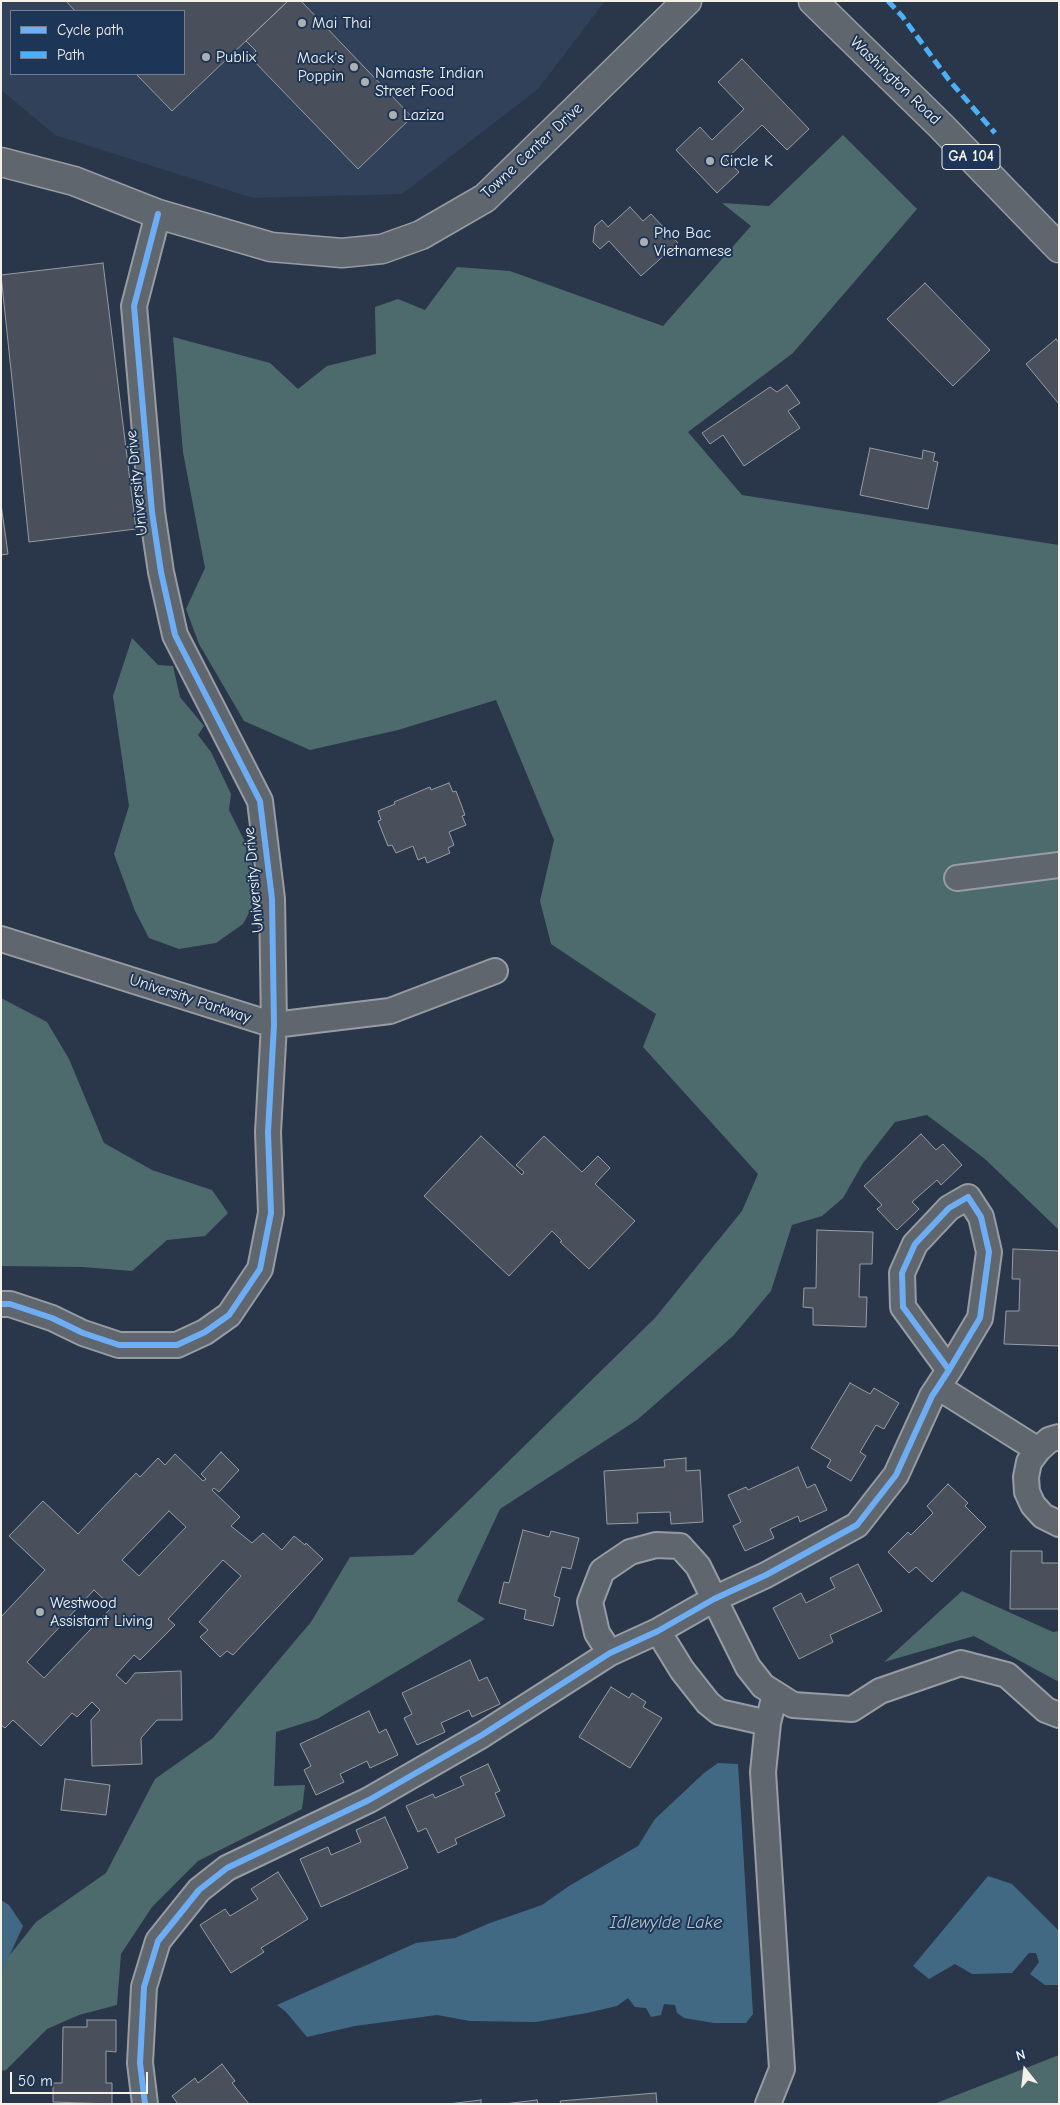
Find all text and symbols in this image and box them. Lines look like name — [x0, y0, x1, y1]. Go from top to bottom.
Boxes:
legend — [10, 10, 185, 75]
place label: Mai Thai — [312, 13, 371, 33]
marker: Mai Thai — [296, 17, 308, 29]
text: Cycle path — [57, 21, 124, 39]
street label: Washington Road — [846, 33, 944, 129]
text: Path — [57, 46, 85, 64]
place label: Publix — [216, 47, 256, 67]
place label: Mack's Poppin — [297, 48, 344, 86]
marker: Publix — [200, 51, 212, 63]
marker: Mack's Poppin — [348, 61, 360, 73]
place label: Namaste Indian Street Food — [375, 63, 484, 101]
marker: Namaste Indian Street Food — [359, 76, 371, 88]
street label: Towne Center Drive — [477, 99, 587, 203]
place label: Laziza — [403, 105, 444, 125]
marker: Laziza — [387, 109, 399, 121]
road number: GA 104 — [942, 144, 1000, 170]
place label: Circle K — [720, 151, 773, 171]
marker: Circle K — [704, 155, 716, 167]
place label: Pho Bac Vietnamese — [654, 223, 732, 261]
marker: Pho Bac Vietnamese — [638, 236, 650, 248]
street label: University Drive — [122, 429, 152, 537]
street label: University Drive — [240, 826, 268, 934]
street label: University Parkway — [127, 970, 253, 1028]
place label: Westwood Assistant Living — [50, 1593, 153, 1631]
marker: Westwood Assistant Living — [34, 1606, 46, 1618]
water label: Idlewylde Lake — [610, 1912, 722, 1934]
north arrow — [1000, 2045, 1050, 2095]
text: N — [1014, 2046, 1027, 2065]
scale bar — [12, 2062, 150, 2094]
text: 50 m — [18, 2072, 53, 2090]

